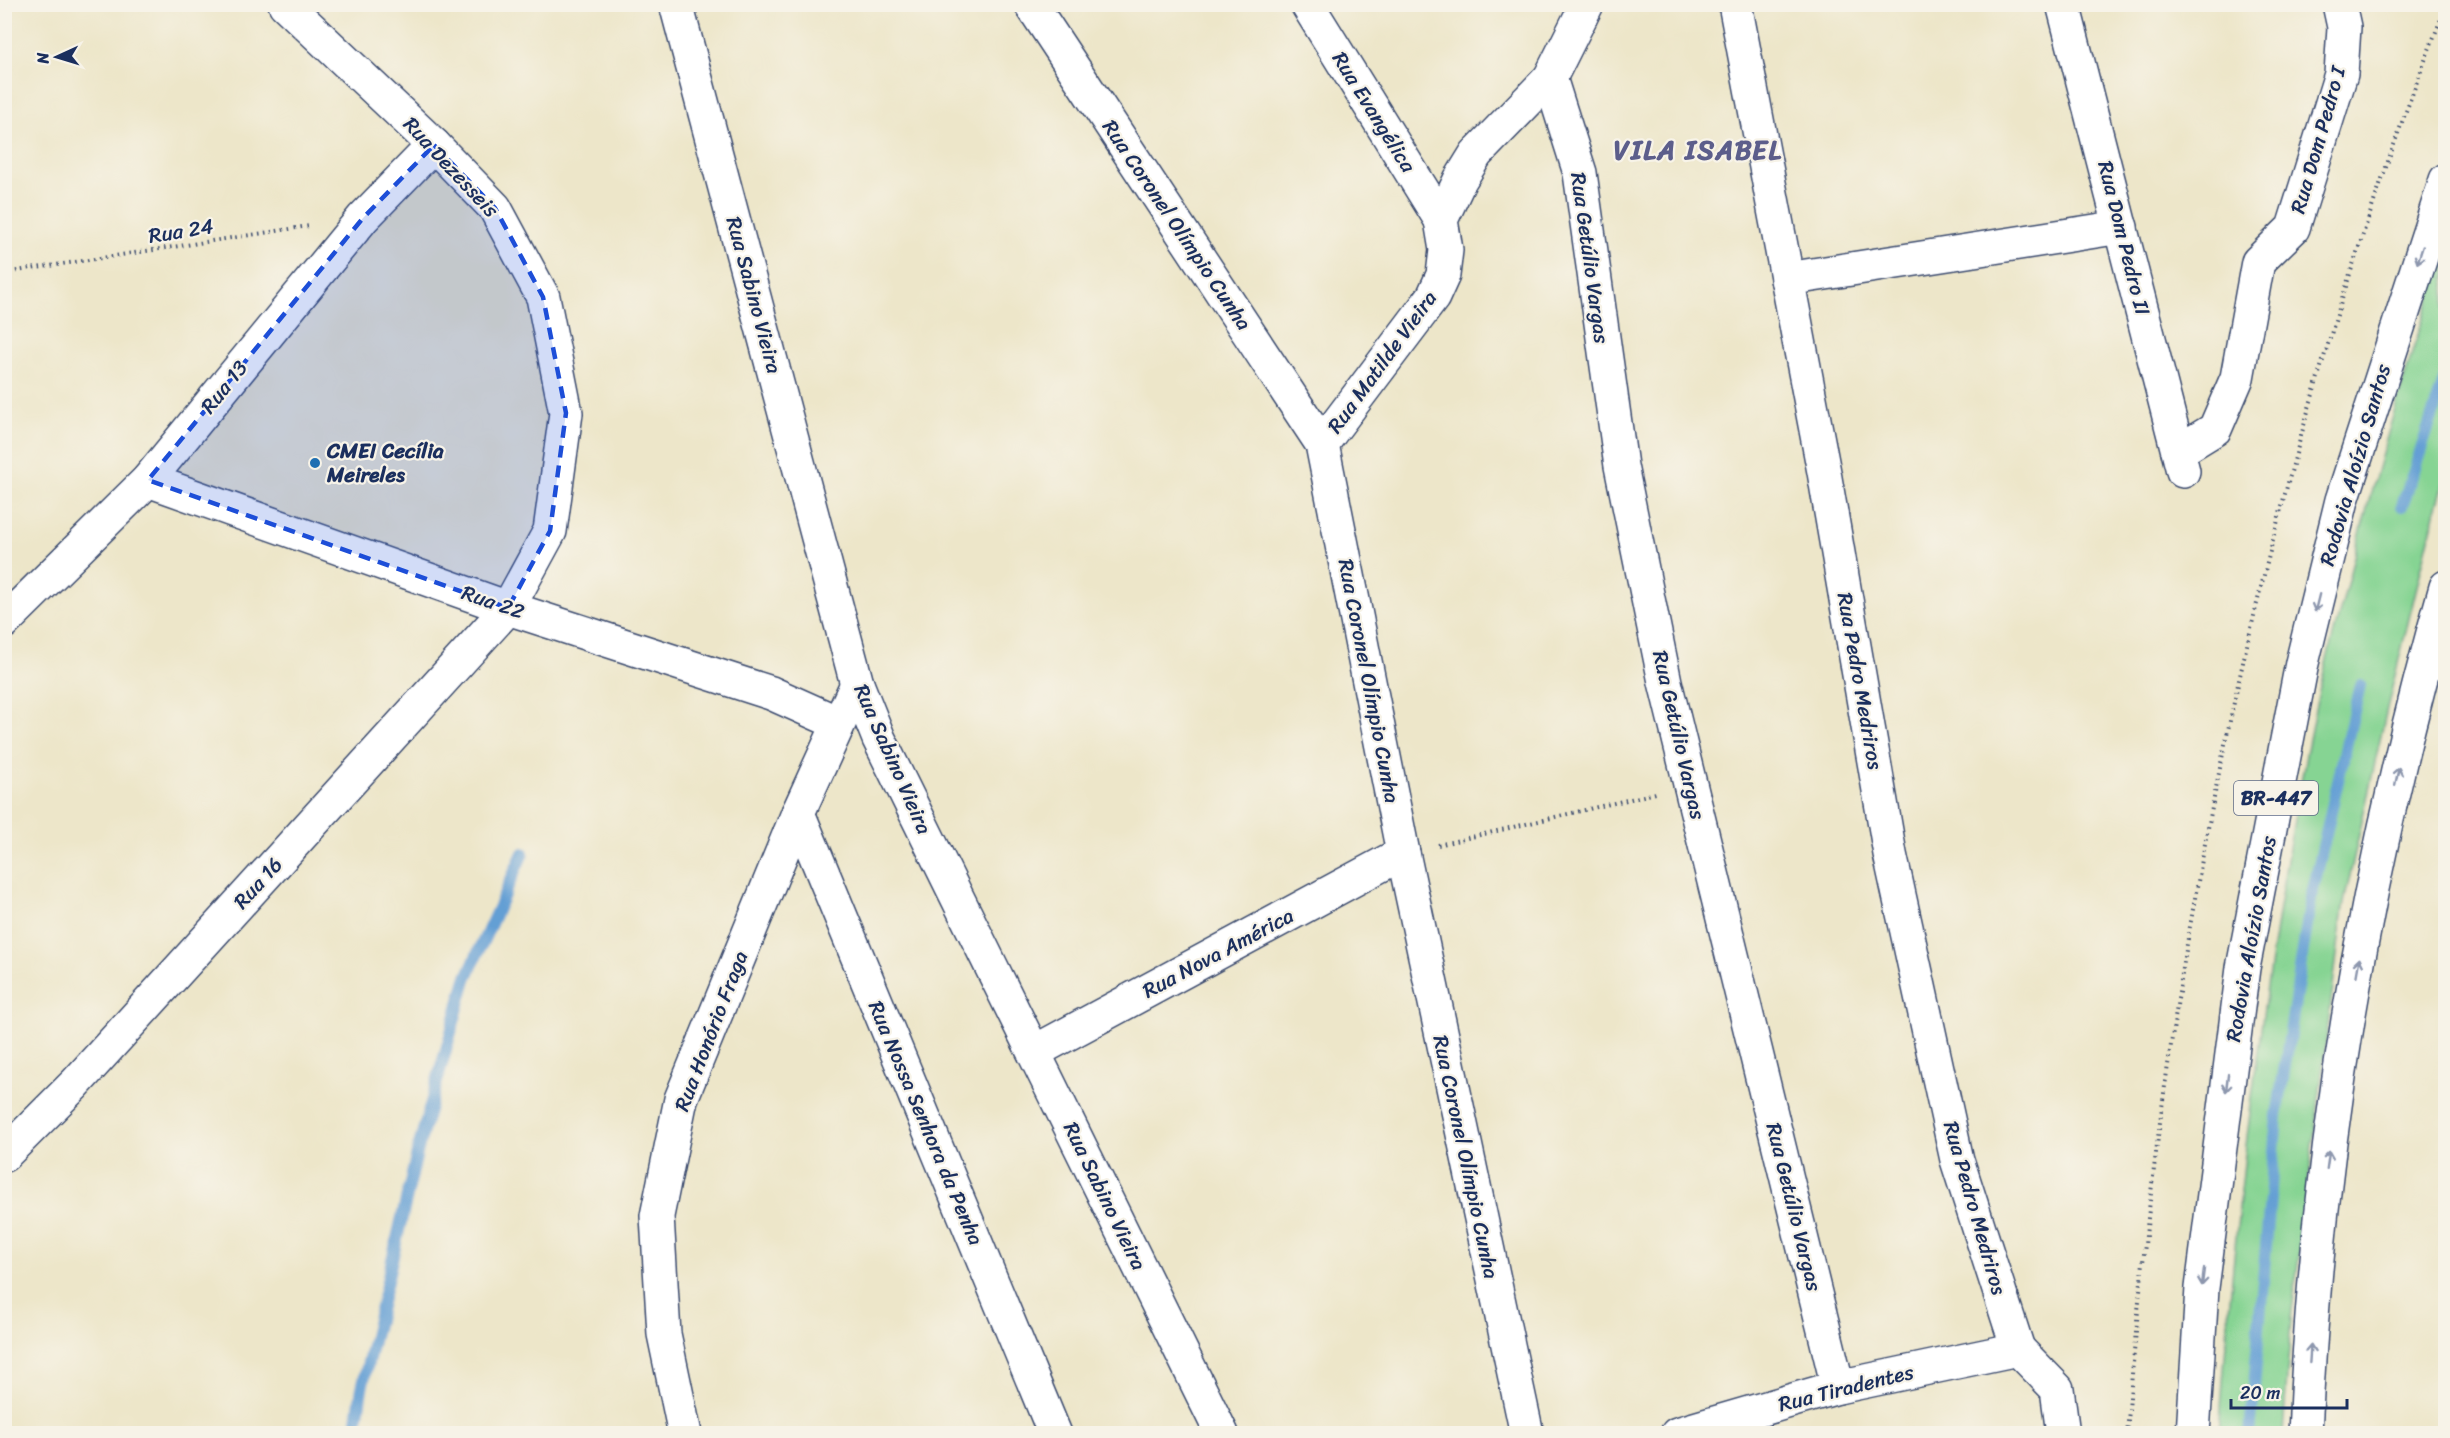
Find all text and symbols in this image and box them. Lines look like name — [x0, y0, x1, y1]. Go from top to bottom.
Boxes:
north arrow — [27, 27, 87, 87]
street label: Rua Evangélica — [1321, 44, 1427, 181]
text: N — [28, 51, 57, 66]
street label: Rua Dom Pedro I — [2279, 60, 2358, 218]
street label: Rua Dezesseis — [393, 107, 509, 227]
street label: Rua Coronel Olímpio Cunha — [1092, 112, 1262, 339]
district label: VILA ISABEL — [1614, 126, 1782, 174]
street label: Rua Dom Pedro II — [2086, 157, 2162, 320]
street label: Rua Getúlio Vargas — [1559, 170, 1621, 346]
street label: Rua 24 — [146, 207, 216, 255]
street label: Rua Sabino Vieira — [715, 212, 793, 378]
one-way arrow — [2414, 245, 2425, 264]
street label: Rua Matilde Vieira — [1317, 282, 1447, 442]
street label: Rua 13 — [190, 351, 258, 422]
street label: Rodovia Aloízio Santos — [2308, 359, 2402, 570]
place label: CMEI Cecília Meireles — [326, 432, 444, 494]
marker: CMEI Cecília Meireles — [308, 456, 322, 470]
street label: Rua Coronel Olímpio Cunha — [1327, 556, 1411, 807]
street label: Rua 22 — [456, 574, 530, 630]
street label: Rua Pedro Medriros — [1826, 589, 1894, 773]
one-way arrow — [2310, 593, 2322, 612]
street label: Rua Getúlio Vargas — [1641, 647, 1717, 824]
street label: Rua Sabino Vieira — [843, 678, 943, 841]
one-way arrow — [2391, 767, 2403, 786]
road number: BR-447 — [2234, 781, 2318, 815]
street label: Rodovia Aloízio Santos — [2214, 833, 2288, 1045]
street label: Rua 16 — [223, 848, 293, 918]
street label: Rua Nova América — [1135, 897, 1301, 1009]
street label: Rua Honório Fraga — [663, 945, 759, 1117]
one-way arrow — [2353, 958, 2364, 978]
street label: Rua Nossa Senhora da Penha — [857, 995, 995, 1252]
street label: Rua Coronel Olímpio Cunha — [1422, 1032, 1510, 1283]
one-way arrow — [2222, 1073, 2233, 1093]
street label: Rua Sabino Vieira — [1053, 1115, 1158, 1277]
street label: Rua Pedro Medriros — [1932, 1117, 2018, 1300]
street label: Rua Getúlio Vargas — [1755, 1119, 1833, 1296]
one-way arrow — [2323, 1151, 2334, 1171]
one-way arrow — [2198, 1266, 2209, 1286]
one-way arrow — [2305, 1345, 2316, 1365]
street label: Rua Tiradentes — [1774, 1353, 1918, 1423]
scale bar — [2231, 1372, 2346, 1410]
text: 20 m — [2240, 1377, 2280, 1409]

